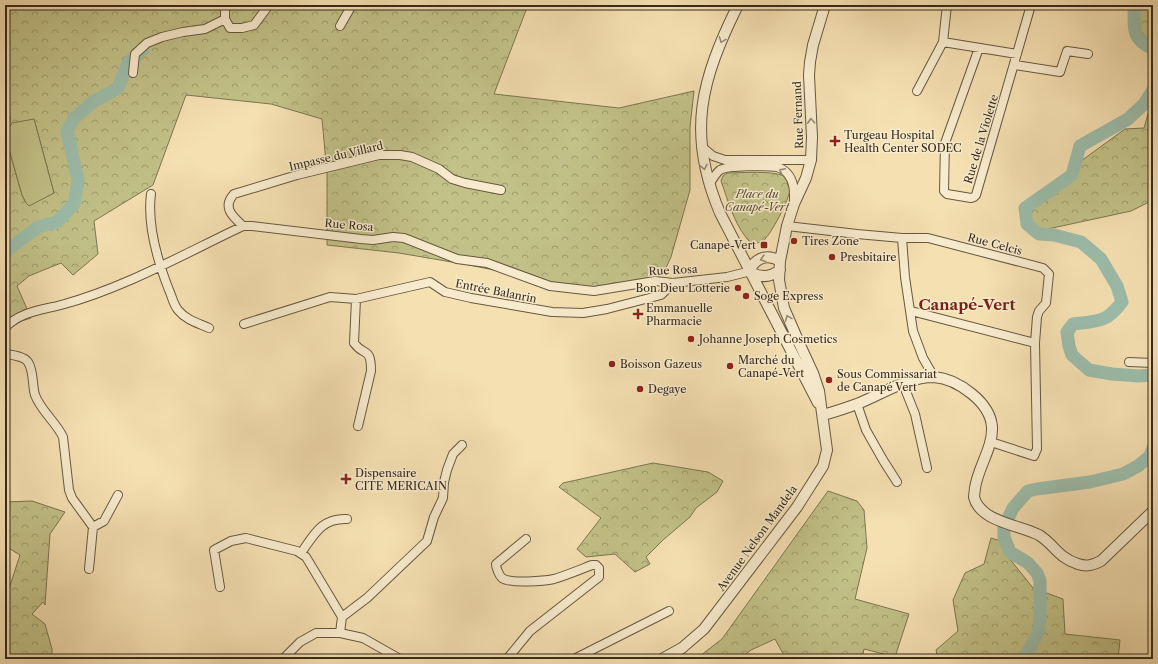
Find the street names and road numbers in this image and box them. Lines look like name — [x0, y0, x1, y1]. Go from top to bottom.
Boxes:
street label: Rue Fernand — [790, 81, 806, 149]
street label: Rue de la Violette — [961, 93, 1001, 185]
street label: Impasse du Villard — [287, 138, 385, 174]
street label: Rue Rosa — [324, 216, 374, 234]
street label: Rue Celcis — [966, 230, 1024, 258]
street label: Rue Rosa — [648, 262, 698, 278]
street label: Entrée Balanrin — [454, 276, 538, 306]
street label: Avenue Nelson Mandela — [713, 482, 800, 594]

